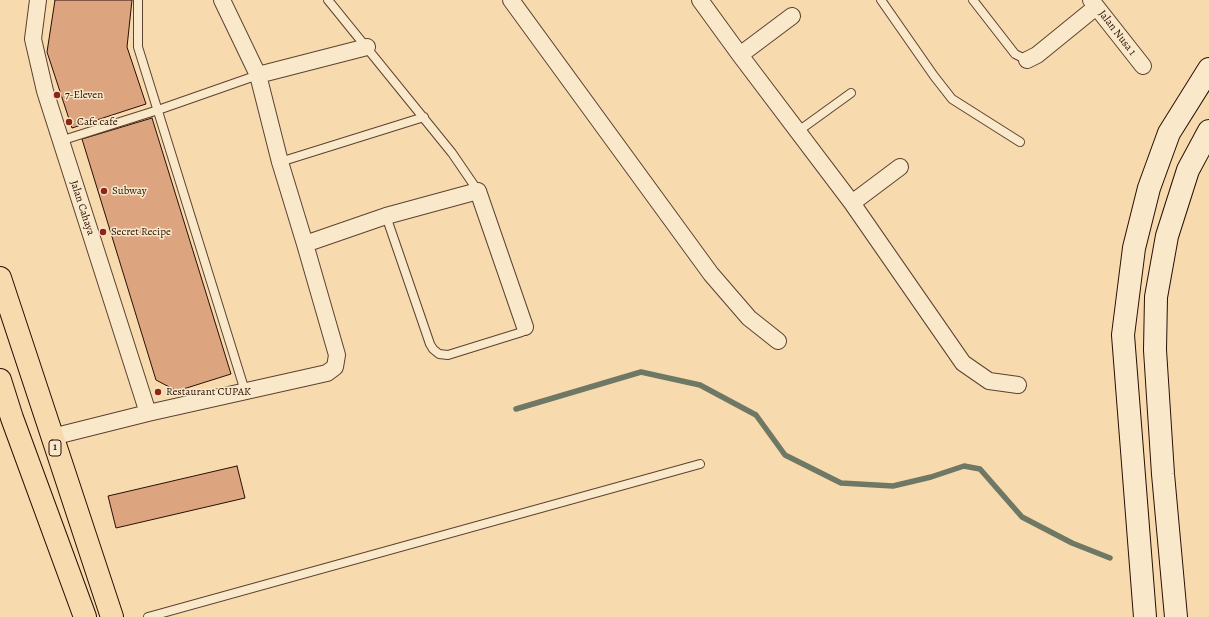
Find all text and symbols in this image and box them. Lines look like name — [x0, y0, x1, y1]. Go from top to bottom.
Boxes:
street label: Jalan Nusa 1 — [1095, 8, 1139, 58]
place label: 7-Eleven — [65, 88, 103, 102]
marker: 7-Eleven — [52, 90, 62, 100]
place label: Cafe cafe — [77, 115, 118, 129]
marker: Cafe cafe — [64, 117, 74, 127]
street label: Jalan Cahaya — [67, 179, 97, 237]
place label: Subway — [112, 184, 147, 198]
marker: Subway — [99, 186, 109, 196]
place label: Secret Recipe — [111, 225, 171, 239]
marker: Secret Recipe — [98, 227, 108, 237]
place label: Restaurant CUPAK — [166, 385, 251, 399]
marker: Restaurant CUPAK — [153, 387, 163, 397]
road number: 1 — [49, 440, 61, 456]

